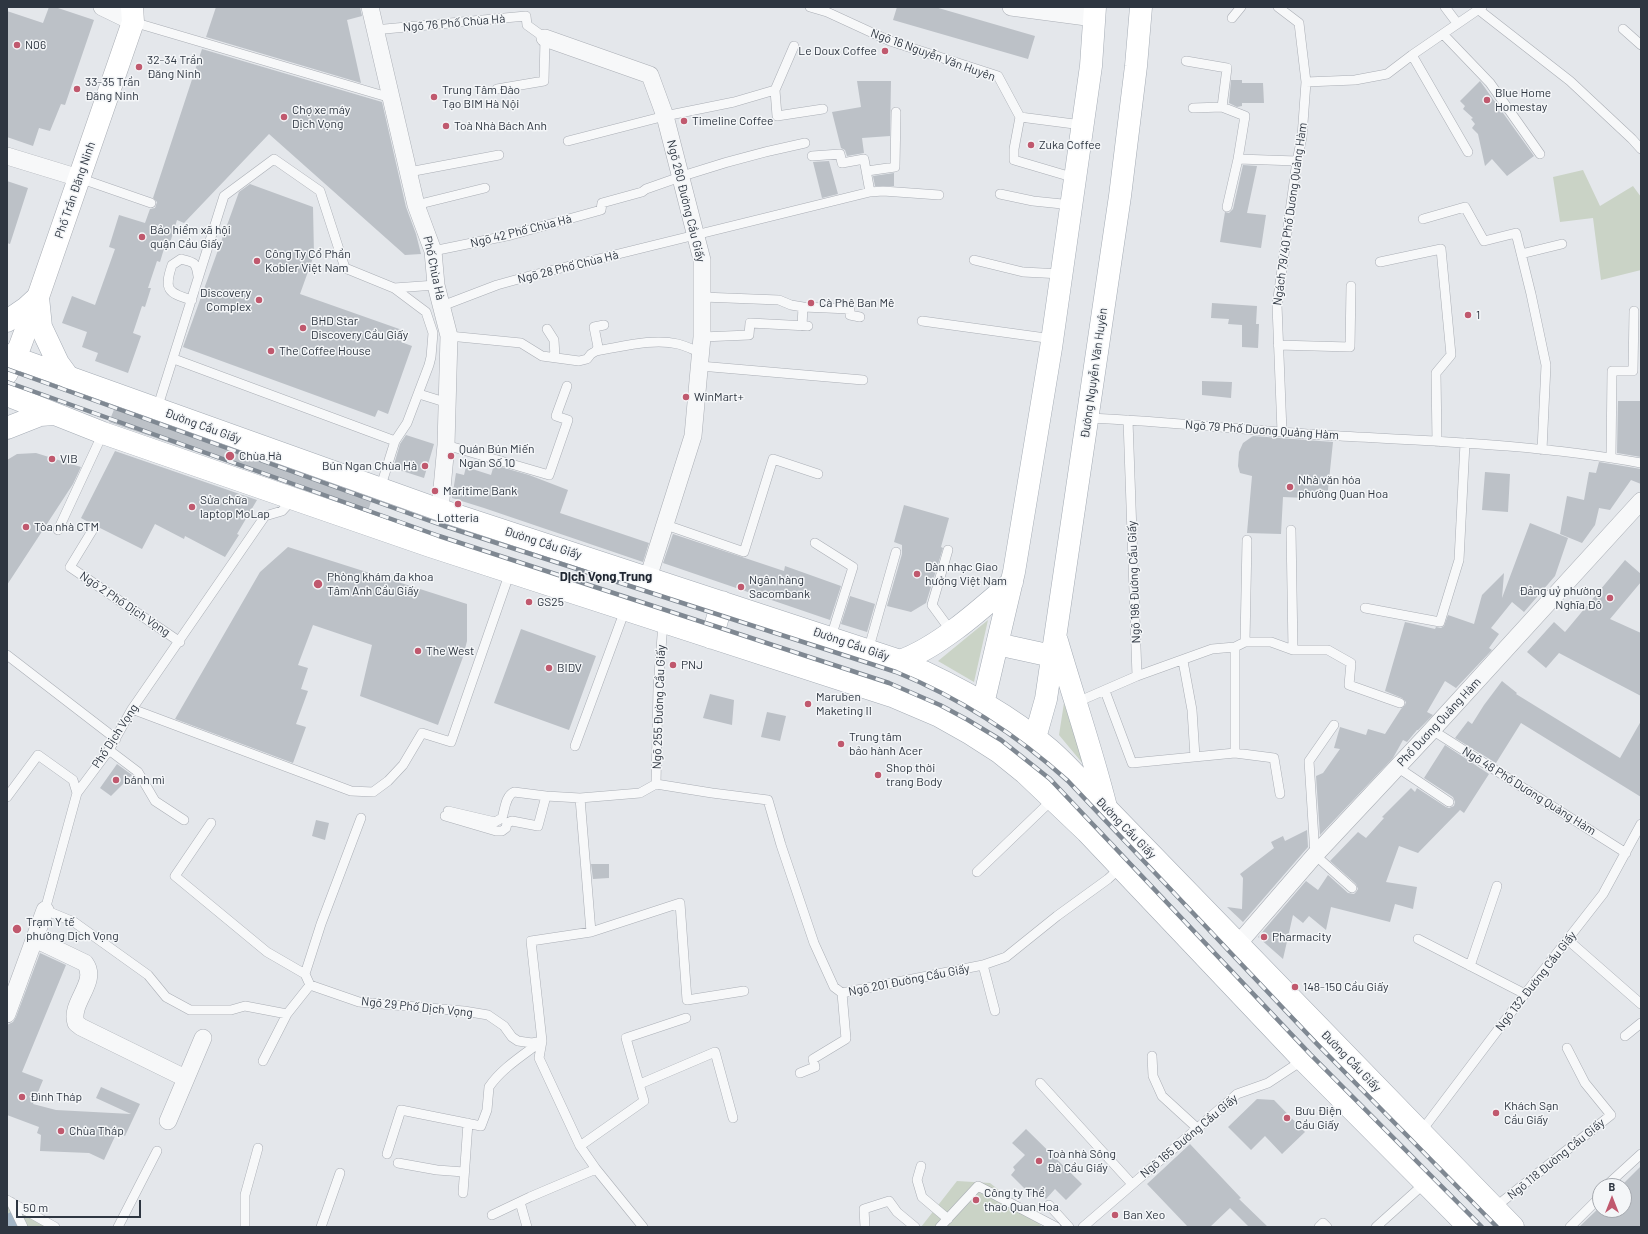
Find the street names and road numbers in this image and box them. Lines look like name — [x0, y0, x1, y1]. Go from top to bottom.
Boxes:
street label: Ngõ 76 Phố Chùa Hà — [402, 11, 506, 35]
street label: Ngõ 16 Nguyễn Văn Huyên — [869, 26, 997, 84]
street label: Ngách 79/40 Phố Dương Quảng Hàm — [1270, 122, 1310, 306]
street label: Ngõ 260 Đường Cầu Giấy — [664, 138, 708, 264]
street label: Phố Trần Đăng Ninh — [52, 140, 98, 240]
street label: Ngõ 42 Phố Chùa Hà — [469, 211, 573, 251]
street label: Phố Chùa Hà — [420, 235, 448, 301]
street label: Ngõ 28 Phố Chùa Hà — [516, 247, 620, 287]
street label: Đường Nguyễn Văn Huyên — [1078, 307, 1110, 439]
street label: Đường Cầu Giấy — [163, 405, 243, 447]
street label: Ngõ 79 Phố Dương Quảng Hàm — [1185, 417, 1339, 443]
street label: Ngõ 196 Đường Cầu Giấy — [1125, 520, 1143, 644]
street label: Đường Cầu Giấy — [503, 524, 583, 562]
street label: Ngõ 2 Phố Dịch Vọng — [77, 568, 173, 640]
street label: Đường Cầu Giấy — [811, 624, 891, 664]
street label: Ngõ 255 Đường Cầu Giấy — [650, 644, 668, 770]
street label: Phố Dương Quảng Hàm — [1394, 675, 1484, 769]
street label: Phố Dịch Vọng — [89, 701, 141, 771]
street label: Ngõ 48 Phố Dương Quảng Hàm — [1459, 744, 1599, 838]
street label: Đường Cầu Giấy — [1093, 794, 1159, 862]
street label: Ngõ 132 Đường Cầu Giấy — [1492, 928, 1580, 1034]
street label: Ngõ 201 Đường Cầu Giấy — [847, 961, 971, 999]
street label: Ngõ 29 Phố Dịch Vọng — [360, 994, 474, 1020]
street label: Đường Cầu Giấy — [1318, 1027, 1384, 1095]
street label: Ngõ 165 Đường Cầu Giấy — [1137, 1091, 1241, 1181]
street label: Ngõ 118 Đường Cầu Giấy — [1505, 1115, 1607, 1203]

